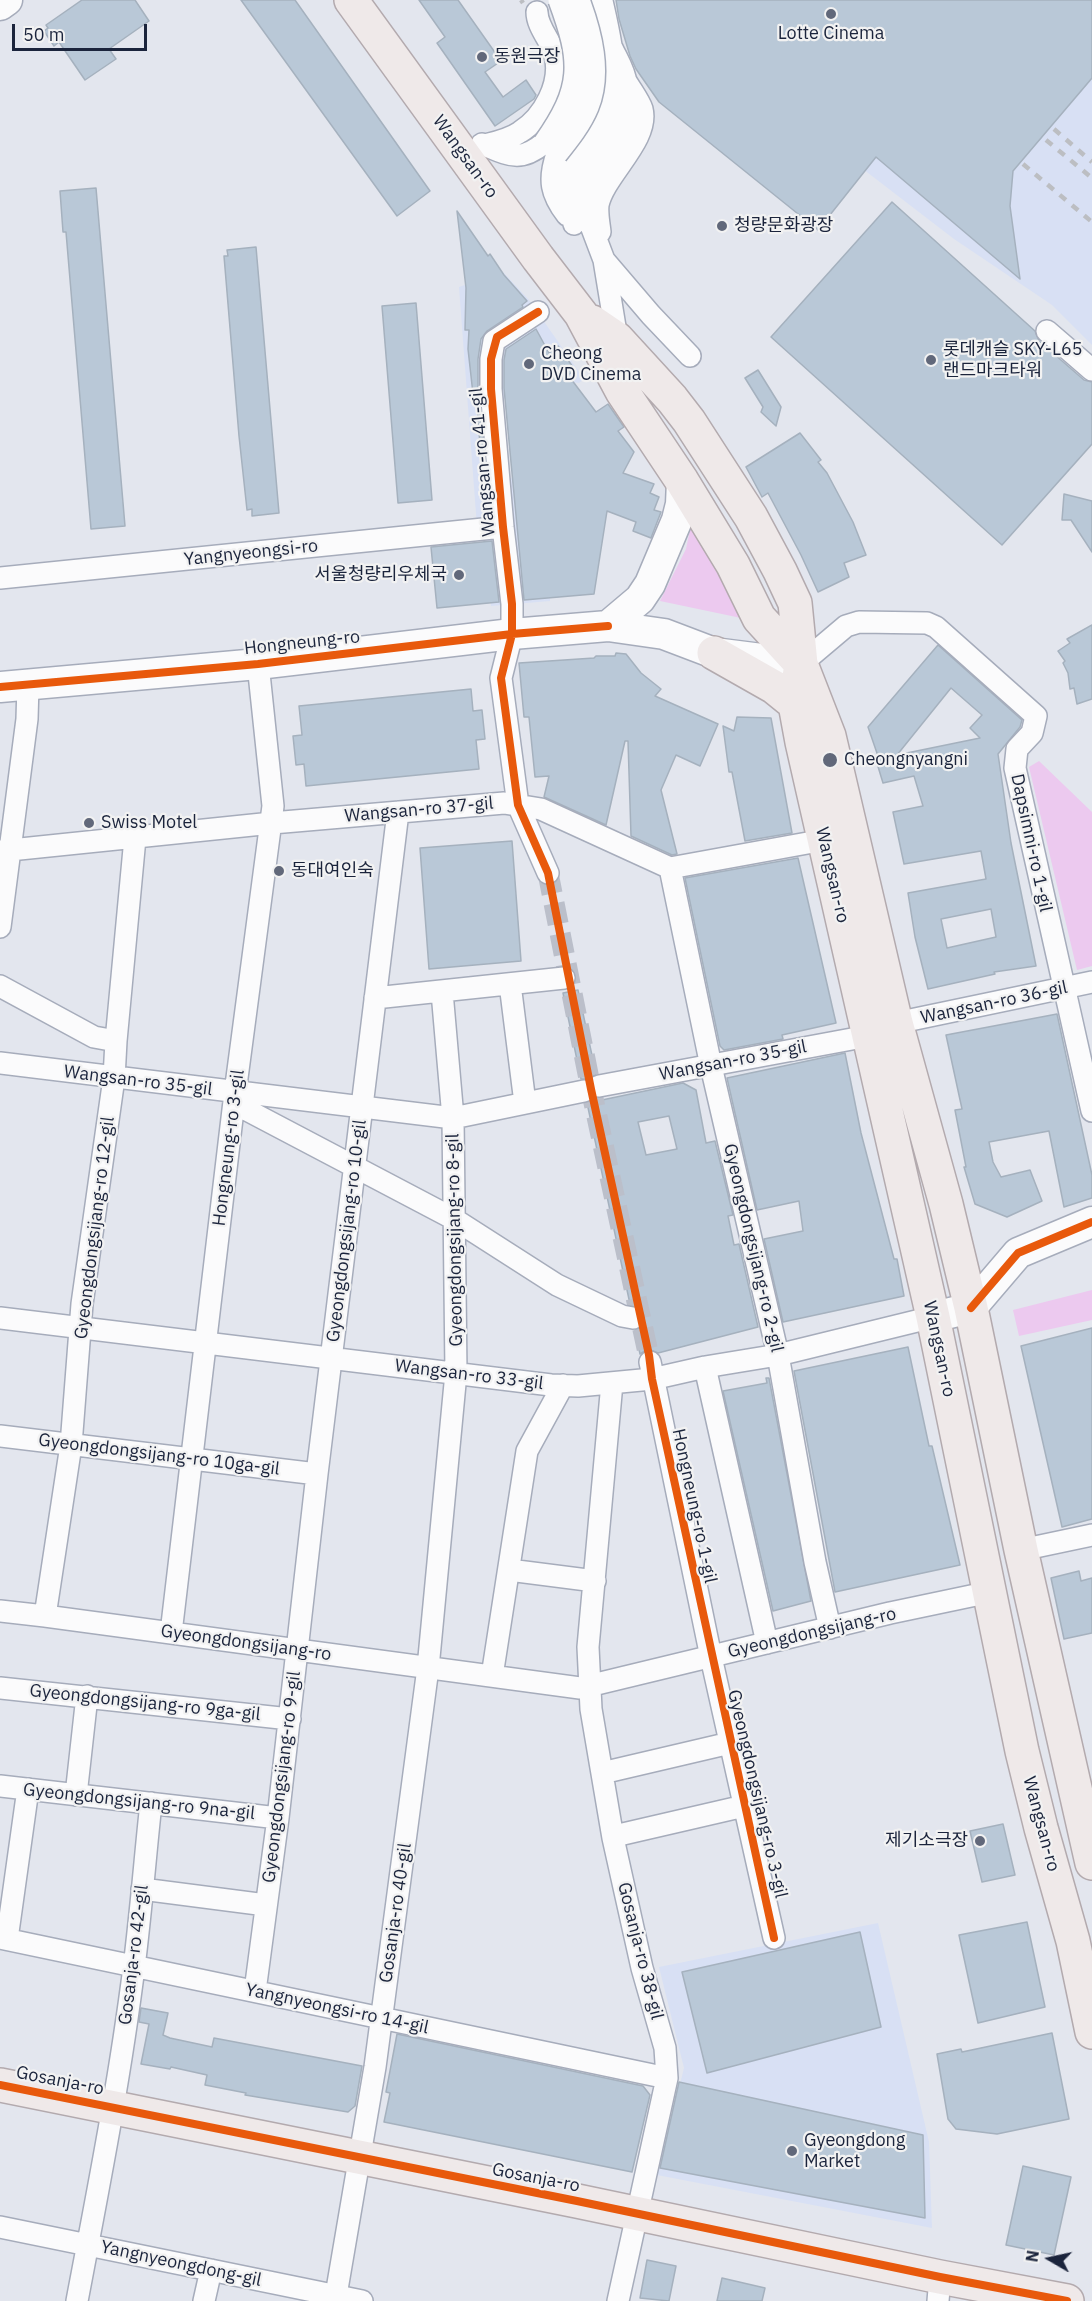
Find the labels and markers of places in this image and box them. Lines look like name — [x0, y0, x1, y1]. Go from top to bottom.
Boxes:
marker: Lotte Cinema — [824, 7, 838, 21]
place label: Lotte Cinema — [778, 23, 884, 45]
place label: 동원극장 — [494, 46, 560, 68]
marker: 동원극장 — [475, 50, 489, 64]
place label: 청량문화광장 — [734, 215, 833, 237]
marker: 청량문화광장 — [715, 219, 729, 233]
place label: 롯데캐슬 SKY-L65 랜드마크타워 — [943, 339, 1083, 382]
place label: Cheong DVD Cinema — [541, 343, 641, 386]
marker: 롯데캐슬 SKY-L65 랜드마크타워 — [924, 353, 938, 367]
marker: Cheong DVD Cinema — [522, 357, 536, 371]
place label: 서울청량리우체국 — [315, 564, 447, 586]
marker: 서울청량리우체국 — [452, 568, 466, 582]
place label: Cheongnyangni — [844, 749, 968, 771]
marker: Cheongnyangni — [821, 751, 839, 769]
place label: Swiss Motel — [101, 812, 197, 834]
marker: Swiss Motel — [82, 816, 96, 830]
place label: 동대여인숙 — [291, 860, 374, 882]
marker: 동대여인숙 — [272, 864, 286, 878]
place label: 제기소극장 — [885, 1830, 968, 1852]
marker: 제기소극장 — [973, 1834, 987, 1848]
place label: Gyeongdong Market — [804, 2130, 905, 2172]
marker: Gyeongdong Market — [785, 2144, 799, 2158]

